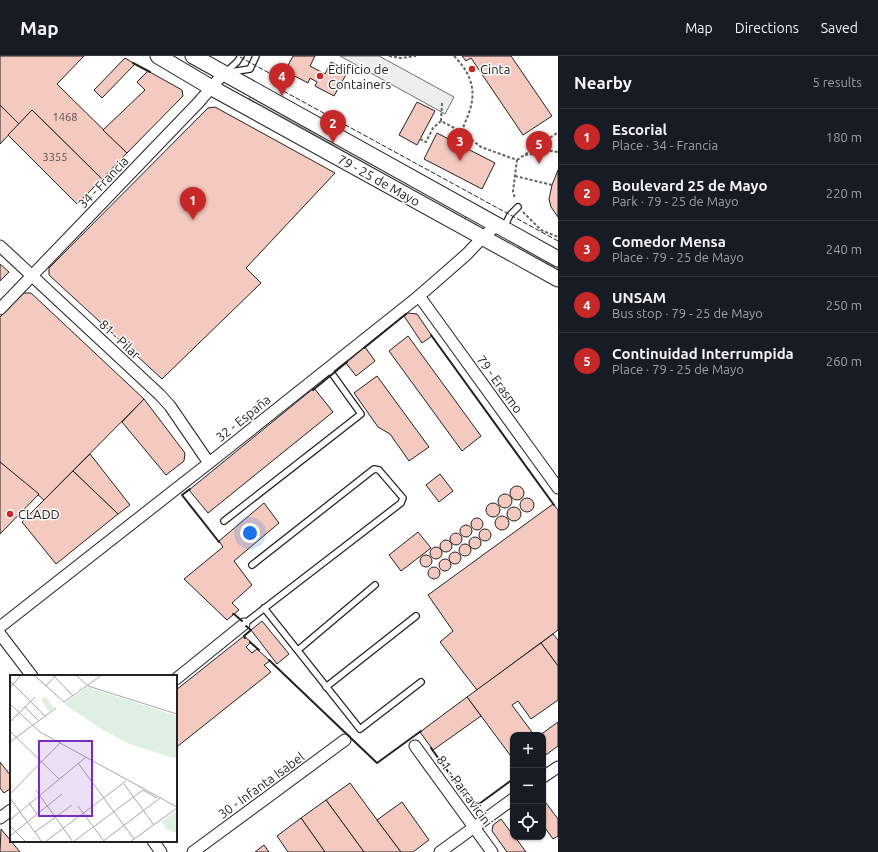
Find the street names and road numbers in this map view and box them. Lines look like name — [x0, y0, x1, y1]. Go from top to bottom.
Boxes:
street label: 79 - 25 de Mayo — [336, 152, 422, 208]
street label: 34 - Francia — [75, 153, 131, 211]
street label: 81 - Pilar — [97, 317, 143, 361]
street label: 79 - Erasmo — [474, 352, 526, 416]
street label: 32 - España — [213, 392, 273, 444]
street label: 30 - Infanta Isabel — [215, 749, 307, 821]
street label: 81 - Parravicini — [434, 753, 496, 829]

